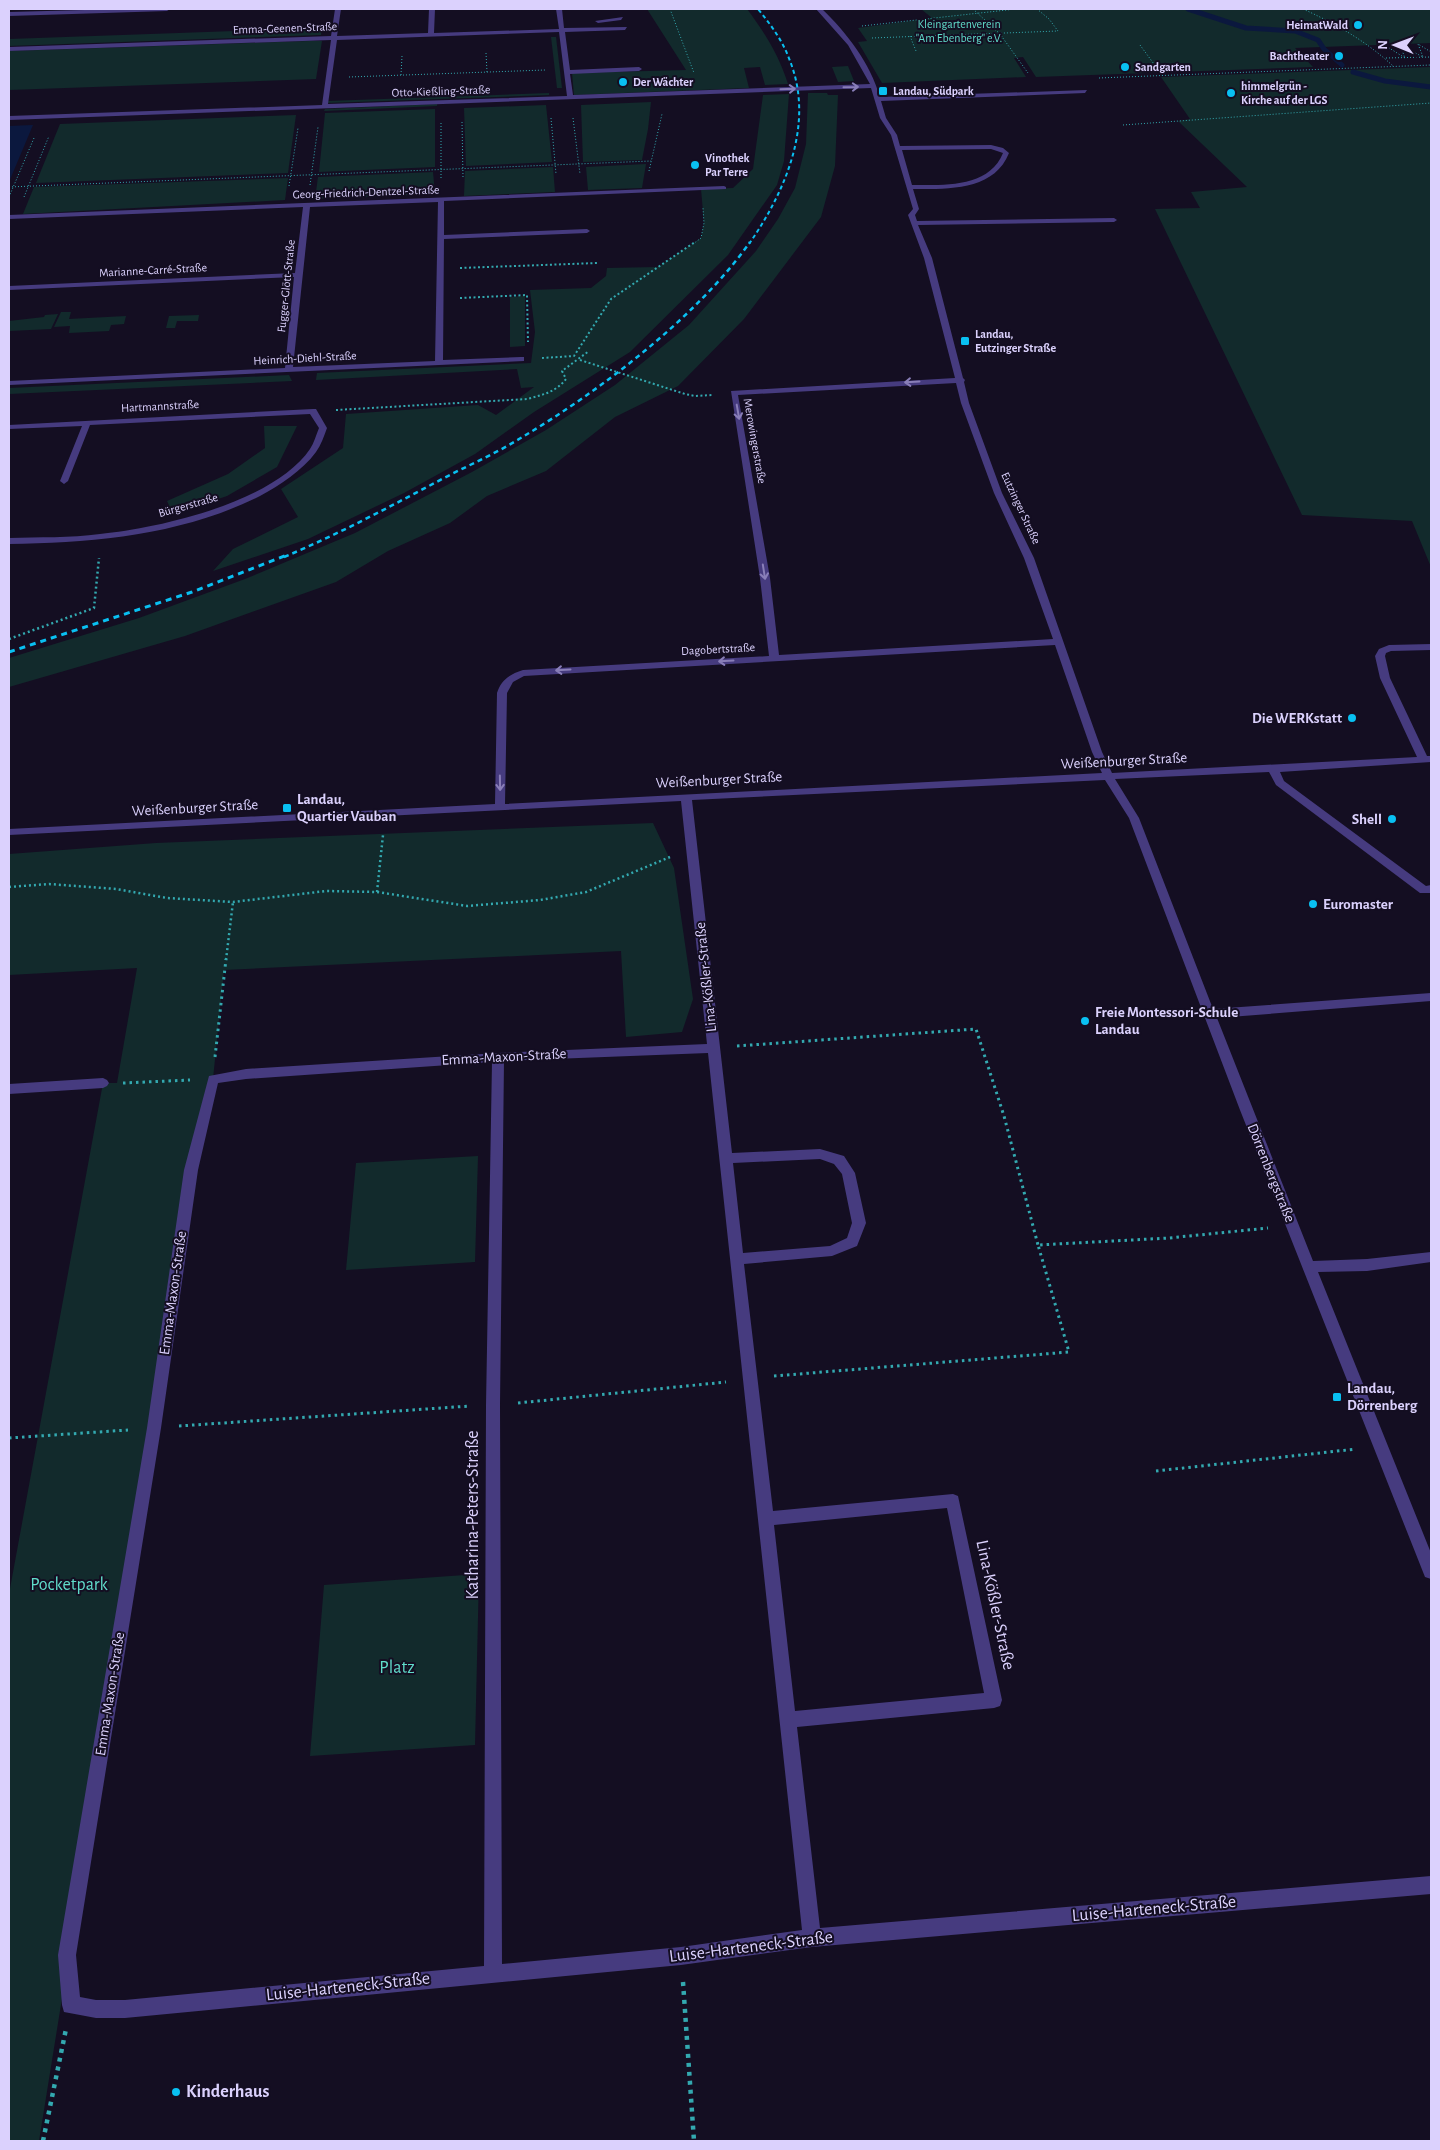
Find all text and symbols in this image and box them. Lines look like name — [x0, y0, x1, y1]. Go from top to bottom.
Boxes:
park label: Kleingartenverein "Am Ebenberg" e.V. — [916, 18, 1002, 44]
place label: HeimatWald — [1286, 19, 1349, 31]
marker: HeimatWald — [1352, 19, 1364, 31]
street label: Emma-Geenen-Straße — [233, 20, 337, 36]
north arrow — [1370, 20, 1420, 70]
text: N — [1376, 40, 1390, 50]
place label: Bachtheater — [1270, 50, 1330, 62]
marker: Bachtheater — [1333, 50, 1345, 62]
marker: Sandgarten — [1119, 61, 1131, 73]
place label: Sandgarten — [1135, 61, 1191, 73]
marker: Der Wächter — [617, 76, 629, 88]
place label: Der Wächter — [633, 76, 694, 88]
place label: himmelgrün - Kirche auf der LGS — [1241, 80, 1327, 106]
one-way arrow — [843, 82, 859, 91]
street label: Otto-Kießling-Straße — [391, 83, 491, 99]
one-way arrow — [780, 84, 796, 94]
marker: Landau, Südpark — [877, 85, 889, 97]
place label: Landau, Südpark — [893, 85, 974, 97]
marker: himmelgrün - Kirche auf der LGS — [1225, 87, 1237, 99]
place label: Vinothek Par Terre — [705, 152, 750, 178]
marker: Vinothek Par Terre — [689, 159, 701, 171]
street label: Georg-Friedrich-Dentzel-Straße — [292, 183, 440, 201]
street label: Fugger-Glött-Straße — [275, 239, 297, 333]
street label: Marianne-Carré-Straße — [99, 261, 207, 279]
place label: Landau, Eutzinger Straße — [975, 328, 1056, 354]
marker: Landau, Eutzinger Straße — [959, 335, 971, 347]
street label: Heinrich-Diehl-Straße — [253, 349, 357, 367]
one-way arrow — [904, 377, 920, 386]
street label: Merowingerstraße — [742, 397, 768, 485]
street label: Hartmannstraße — [121, 398, 199, 414]
one-way arrow — [733, 404, 743, 420]
street label: Eutzinger Straße — [999, 470, 1043, 546]
street label: Bürgerstraße — [157, 491, 219, 519]
one-way arrow — [760, 564, 770, 580]
street label: Dagobertstraße — [681, 641, 755, 657]
one-way arrow — [718, 657, 734, 666]
one-way arrow — [556, 666, 572, 675]
place label: Die WERKstatt — [1252, 711, 1342, 726]
marker: Die WERKstatt — [1346, 712, 1358, 724]
street label: Weißenburger Straße — [1060, 750, 1188, 772]
street label: Weißenburger Straße — [655, 769, 783, 791]
one-way arrow — [495, 774, 505, 791]
place label: Landau, Quartier Vauban — [297, 792, 396, 824]
street label: Weißenburger Straße — [131, 797, 259, 819]
marker: Landau, Quartier Vauban — [281, 802, 293, 814]
place label: Shell — [1352, 812, 1382, 827]
marker: Shell — [1386, 813, 1398, 825]
place label: Euromaster — [1323, 897, 1394, 912]
marker: Euromaster — [1307, 898, 1319, 910]
street label: Lina-Kößler-Straße — [693, 921, 719, 1033]
place label: Freie Montessori-Schule Landau — [1095, 1005, 1238, 1037]
marker: Freie Montessori-Schule Landau — [1079, 1015, 1091, 1027]
street label: Emma-Maxon-Straße — [441, 1046, 567, 1068]
street label: Dörrenbergstraße — [1244, 1121, 1298, 1225]
street label: Emma-Maxon-Straße — [157, 1230, 189, 1356]
place label: Landau, Dörrenberg — [1347, 1381, 1418, 1413]
marker: Landau, Dörrenberg — [1331, 1391, 1343, 1403]
street label: Katharina-Peters-Straße — [464, 1430, 482, 1600]
street label: Lina-Kößler-Straße — [972, 1538, 1018, 1672]
park label: Pocketpark — [30, 1576, 109, 1594]
street label: Emma-Maxon-Straße — [93, 1631, 127, 1757]
park label: Platz — [379, 1659, 415, 1677]
street label: Luise-Harteneck-Straße — [1071, 1893, 1237, 1925]
street label: Luise-Harteneck-Straße — [668, 1928, 834, 1966]
street label: Luise-Harteneck-Straße — [265, 1969, 431, 2005]
place label: Kinderhaus — [186, 2083, 269, 2101]
marker: Kinderhaus — [170, 2086, 182, 2098]

